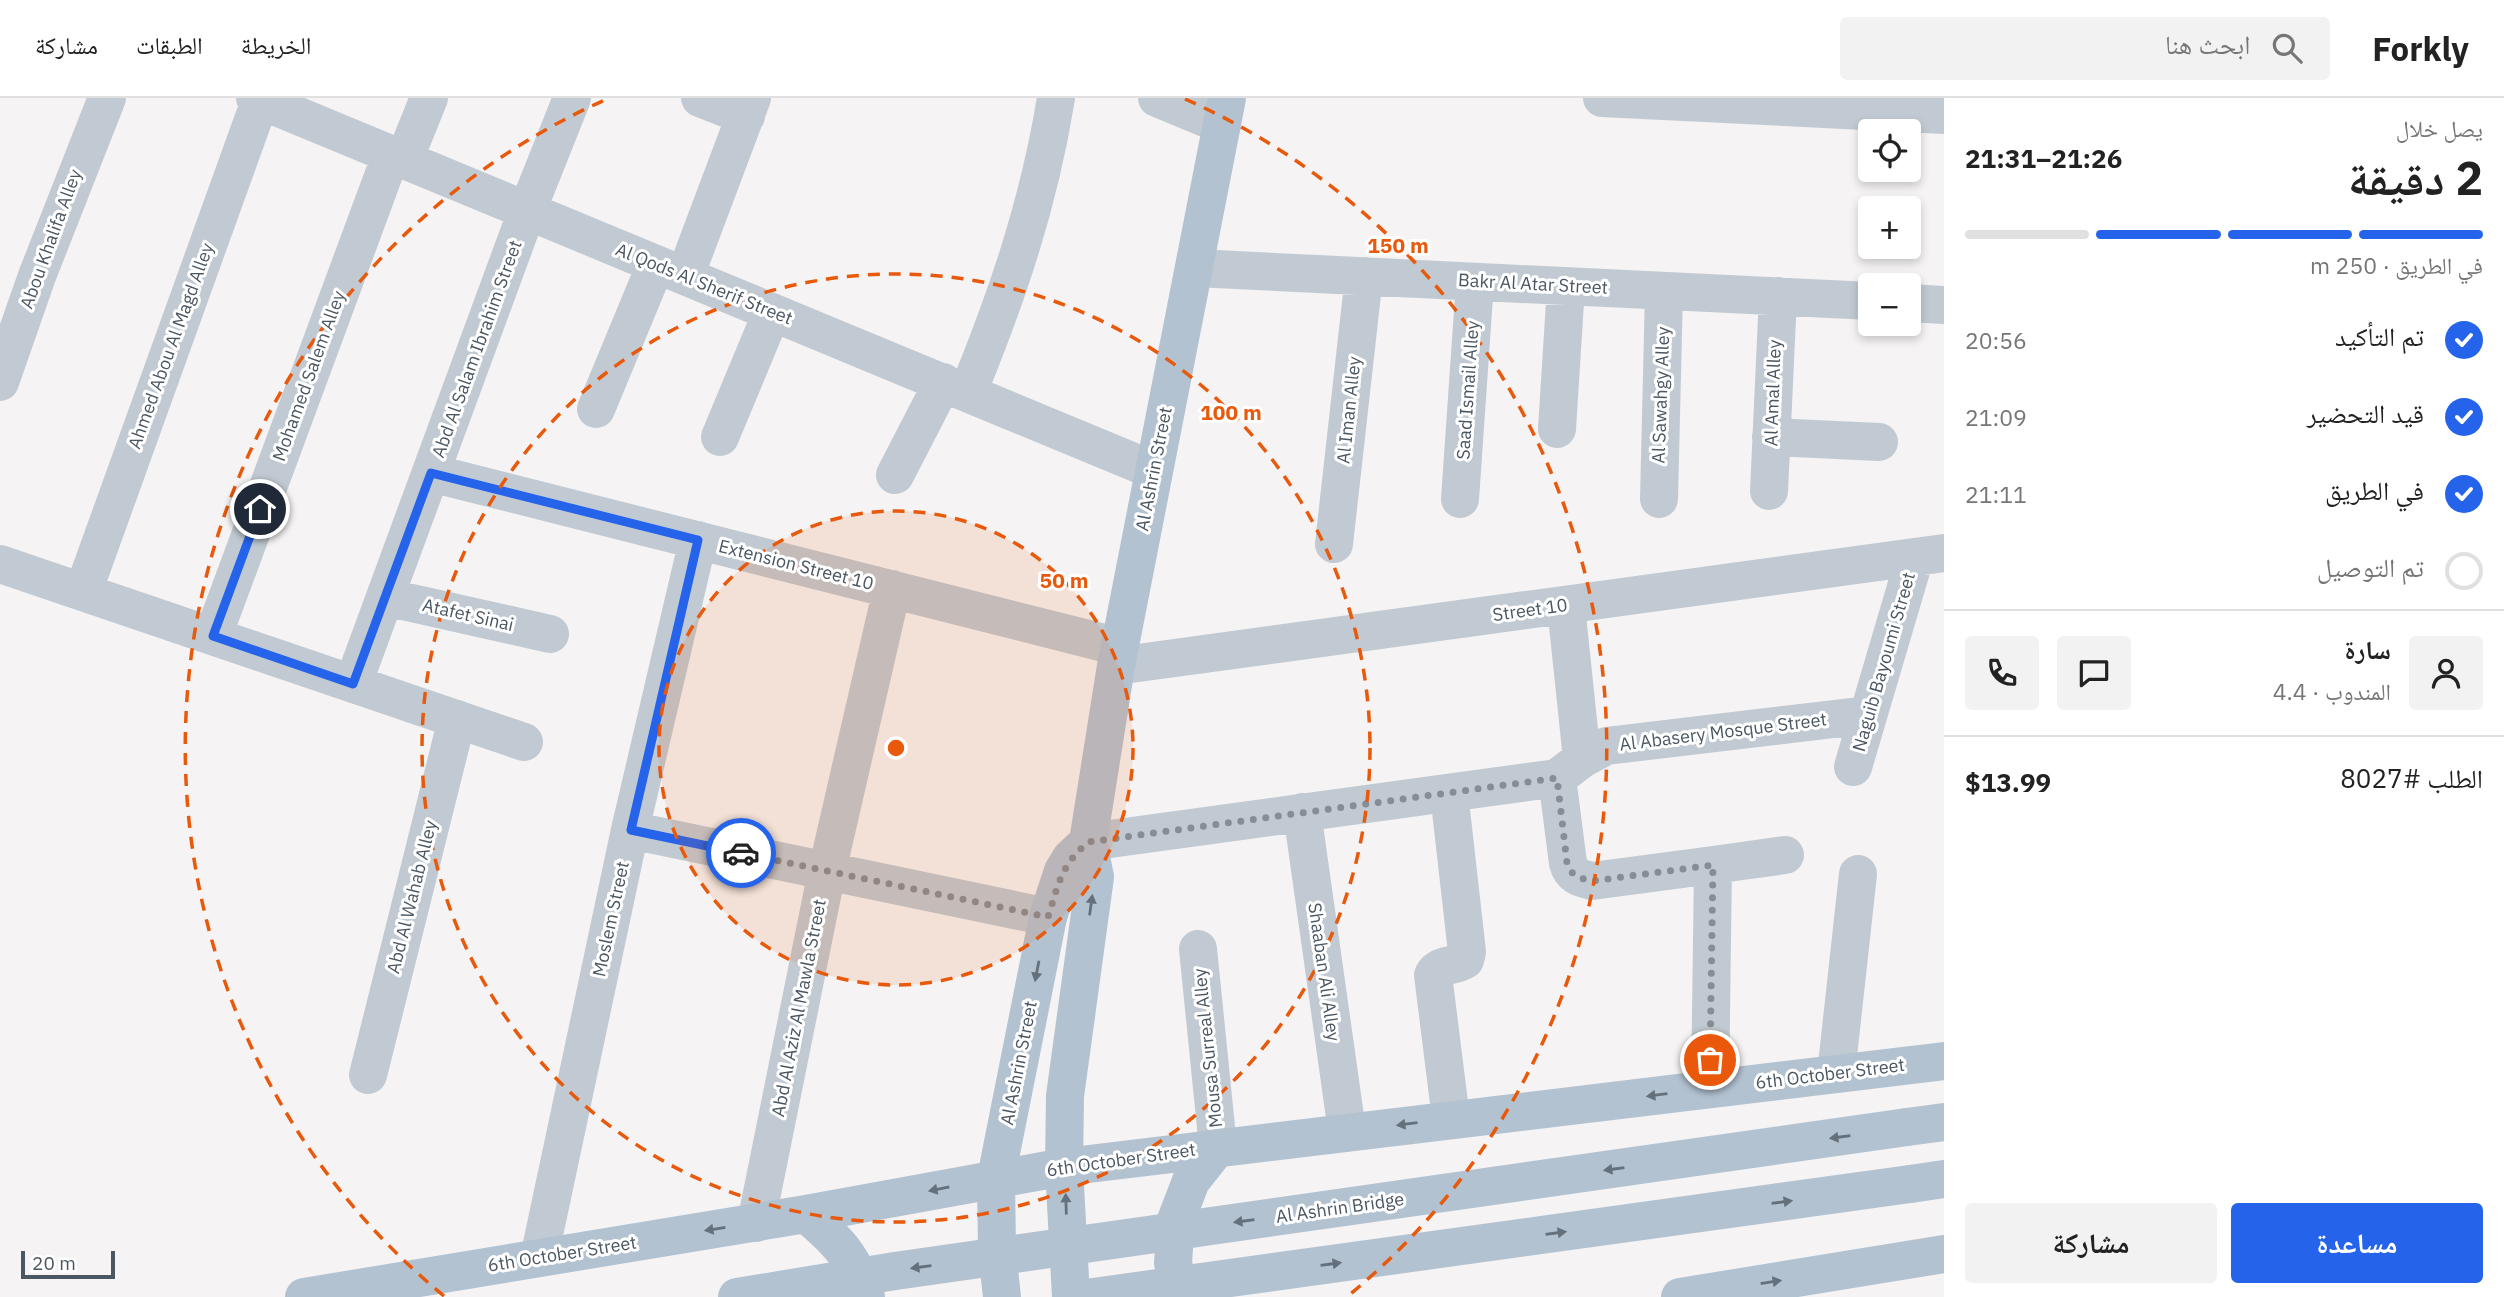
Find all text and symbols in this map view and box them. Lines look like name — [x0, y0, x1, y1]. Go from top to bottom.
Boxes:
search box — [1840, 17, 2330, 80]
text: ابحث هنا — [2165, 27, 2250, 61]
text: Forkly — [2372, 27, 2469, 70]
text: مشاركة — [35, 29, 98, 61]
text: الطبقات — [136, 29, 203, 61]
text: الخريطة — [241, 29, 311, 61]
icon: search — [2268, 29, 2306, 67]
text: يصل خلال — [2396, 113, 2483, 143]
map controls — [1858, 119, 1921, 336]
button: locate — [1858, 119, 1921, 182]
text: 21:26–21:31 — [1965, 141, 2122, 175]
text: 2 دقيقة — [2348, 148, 2483, 208]
street label: Abou Khalifa Alley — [15, 166, 86, 312]
button: + — [1858, 196, 1921, 259]
text: 150 m — [1367, 231, 1429, 259]
street label: Abd Al Salam Ibrahim Street — [426, 237, 527, 461]
street label: Al Qods Al Sherif Street — [612, 238, 796, 330]
street label: Ahmed Abou Al Magd Alley — [123, 240, 219, 452]
text: في الطريق · 250 m — [2310, 250, 2483, 280]
street label: Bakr Al Atar Street — [1458, 268, 1609, 299]
button: − — [1858, 273, 1921, 336]
street label: Mohamed Salem Alley — [267, 287, 350, 464]
text: تم التأكيد — [2335, 319, 2424, 353]
street label: Saad Ismail Alley — [1451, 320, 1484, 460]
icon: check — [2445, 321, 2483, 359]
text: 20:56 — [1965, 325, 2027, 355]
street label: Al Sawahgy Alley — [1647, 326, 1674, 464]
street label: Al Amal Alley — [1759, 339, 1786, 447]
street label: Al Iman Alley — [1331, 355, 1366, 465]
text: قيد التحضير — [2307, 396, 2424, 430]
text: 100 m — [1200, 398, 1262, 426]
icon: check — [2445, 398, 2483, 436]
text: 21:09 — [1965, 402, 2027, 432]
street label: Al Ashrin Street — [1130, 405, 1177, 533]
text: في الطريق — [2325, 473, 2424, 507]
icon: check — [2445, 475, 2483, 513]
pin — [230, 479, 290, 539]
text: 21:11 — [1965, 479, 2027, 509]
icon: home — [241, 490, 279, 528]
street label: Extension Street 10 — [716, 534, 876, 595]
text: تم التوصيل — [2317, 550, 2424, 584]
text: 50 m — [1040, 566, 1088, 594]
street label: Naguib Bayoumi Street — [1847, 570, 1920, 754]
street label: Atafet Sinai — [420, 593, 516, 636]
street label: Street 10 — [1491, 593, 1569, 626]
text: سارة — [2344, 632, 2391, 666]
button: phone — [1965, 636, 2039, 710]
button: chat — [2057, 636, 2131, 710]
button: person — [2409, 636, 2483, 710]
text: المندوب · 4.4 — [2273, 676, 2391, 706]
street label: Al Abasery Mosque Street — [1618, 707, 1828, 756]
centre of rings — [884, 736, 908, 760]
text: الطلب #8027 — [2340, 761, 2483, 795]
text: $13.99 — [1965, 765, 2051, 799]
street label: Abd Al Wahab Alley — [381, 818, 442, 976]
courier — [706, 818, 776, 888]
icon: car — [722, 834, 760, 872]
street label: Moslem Street — [587, 859, 634, 979]
one-way arrow — [1086, 894, 1097, 916]
street label: Abd Al Aziz Al Mawla Street — [766, 897, 831, 1119]
street label: Shaaban Ali Alley — [1303, 901, 1346, 1043]
one-way arrow — [1032, 960, 1043, 982]
street label: Mousa Surreal Alley — [1188, 967, 1227, 1129]
street label: Al Ashrin Street — [995, 999, 1042, 1127]
pin — [1680, 1030, 1740, 1090]
icon: bag — [1691, 1041, 1729, 1079]
street label: 6th October Street — [1754, 1053, 1906, 1094]
one-way arrow — [1646, 1089, 1668, 1100]
one-way arrow — [1396, 1119, 1418, 1130]
one-way arrow — [1828, 1132, 1850, 1143]
street label: 6th October Street — [1045, 1138, 1197, 1181]
one-way arrow — [1603, 1164, 1625, 1175]
one-way arrow — [928, 1183, 950, 1194]
street label: Al Ashrin Bridge — [1274, 1187, 1406, 1228]
one-way arrow — [1060, 1193, 1071, 1215]
one-way arrow — [1771, 1196, 1793, 1207]
button: مشاركة — [1965, 1203, 2217, 1283]
button: مساعدة — [2231, 1203, 2483, 1283]
one-way arrow — [1232, 1216, 1254, 1227]
one-way arrow — [704, 1224, 726, 1235]
one-way arrow — [1545, 1227, 1567, 1238]
street label: 6th October Street — [486, 1230, 638, 1277]
scale bar — [21, 1248, 116, 1280]
text: 20 m — [32, 1251, 76, 1275]
one-way arrow — [1320, 1258, 1342, 1269]
one-way arrow — [910, 1262, 932, 1273]
one-way arrow — [1760, 1276, 1782, 1287]

